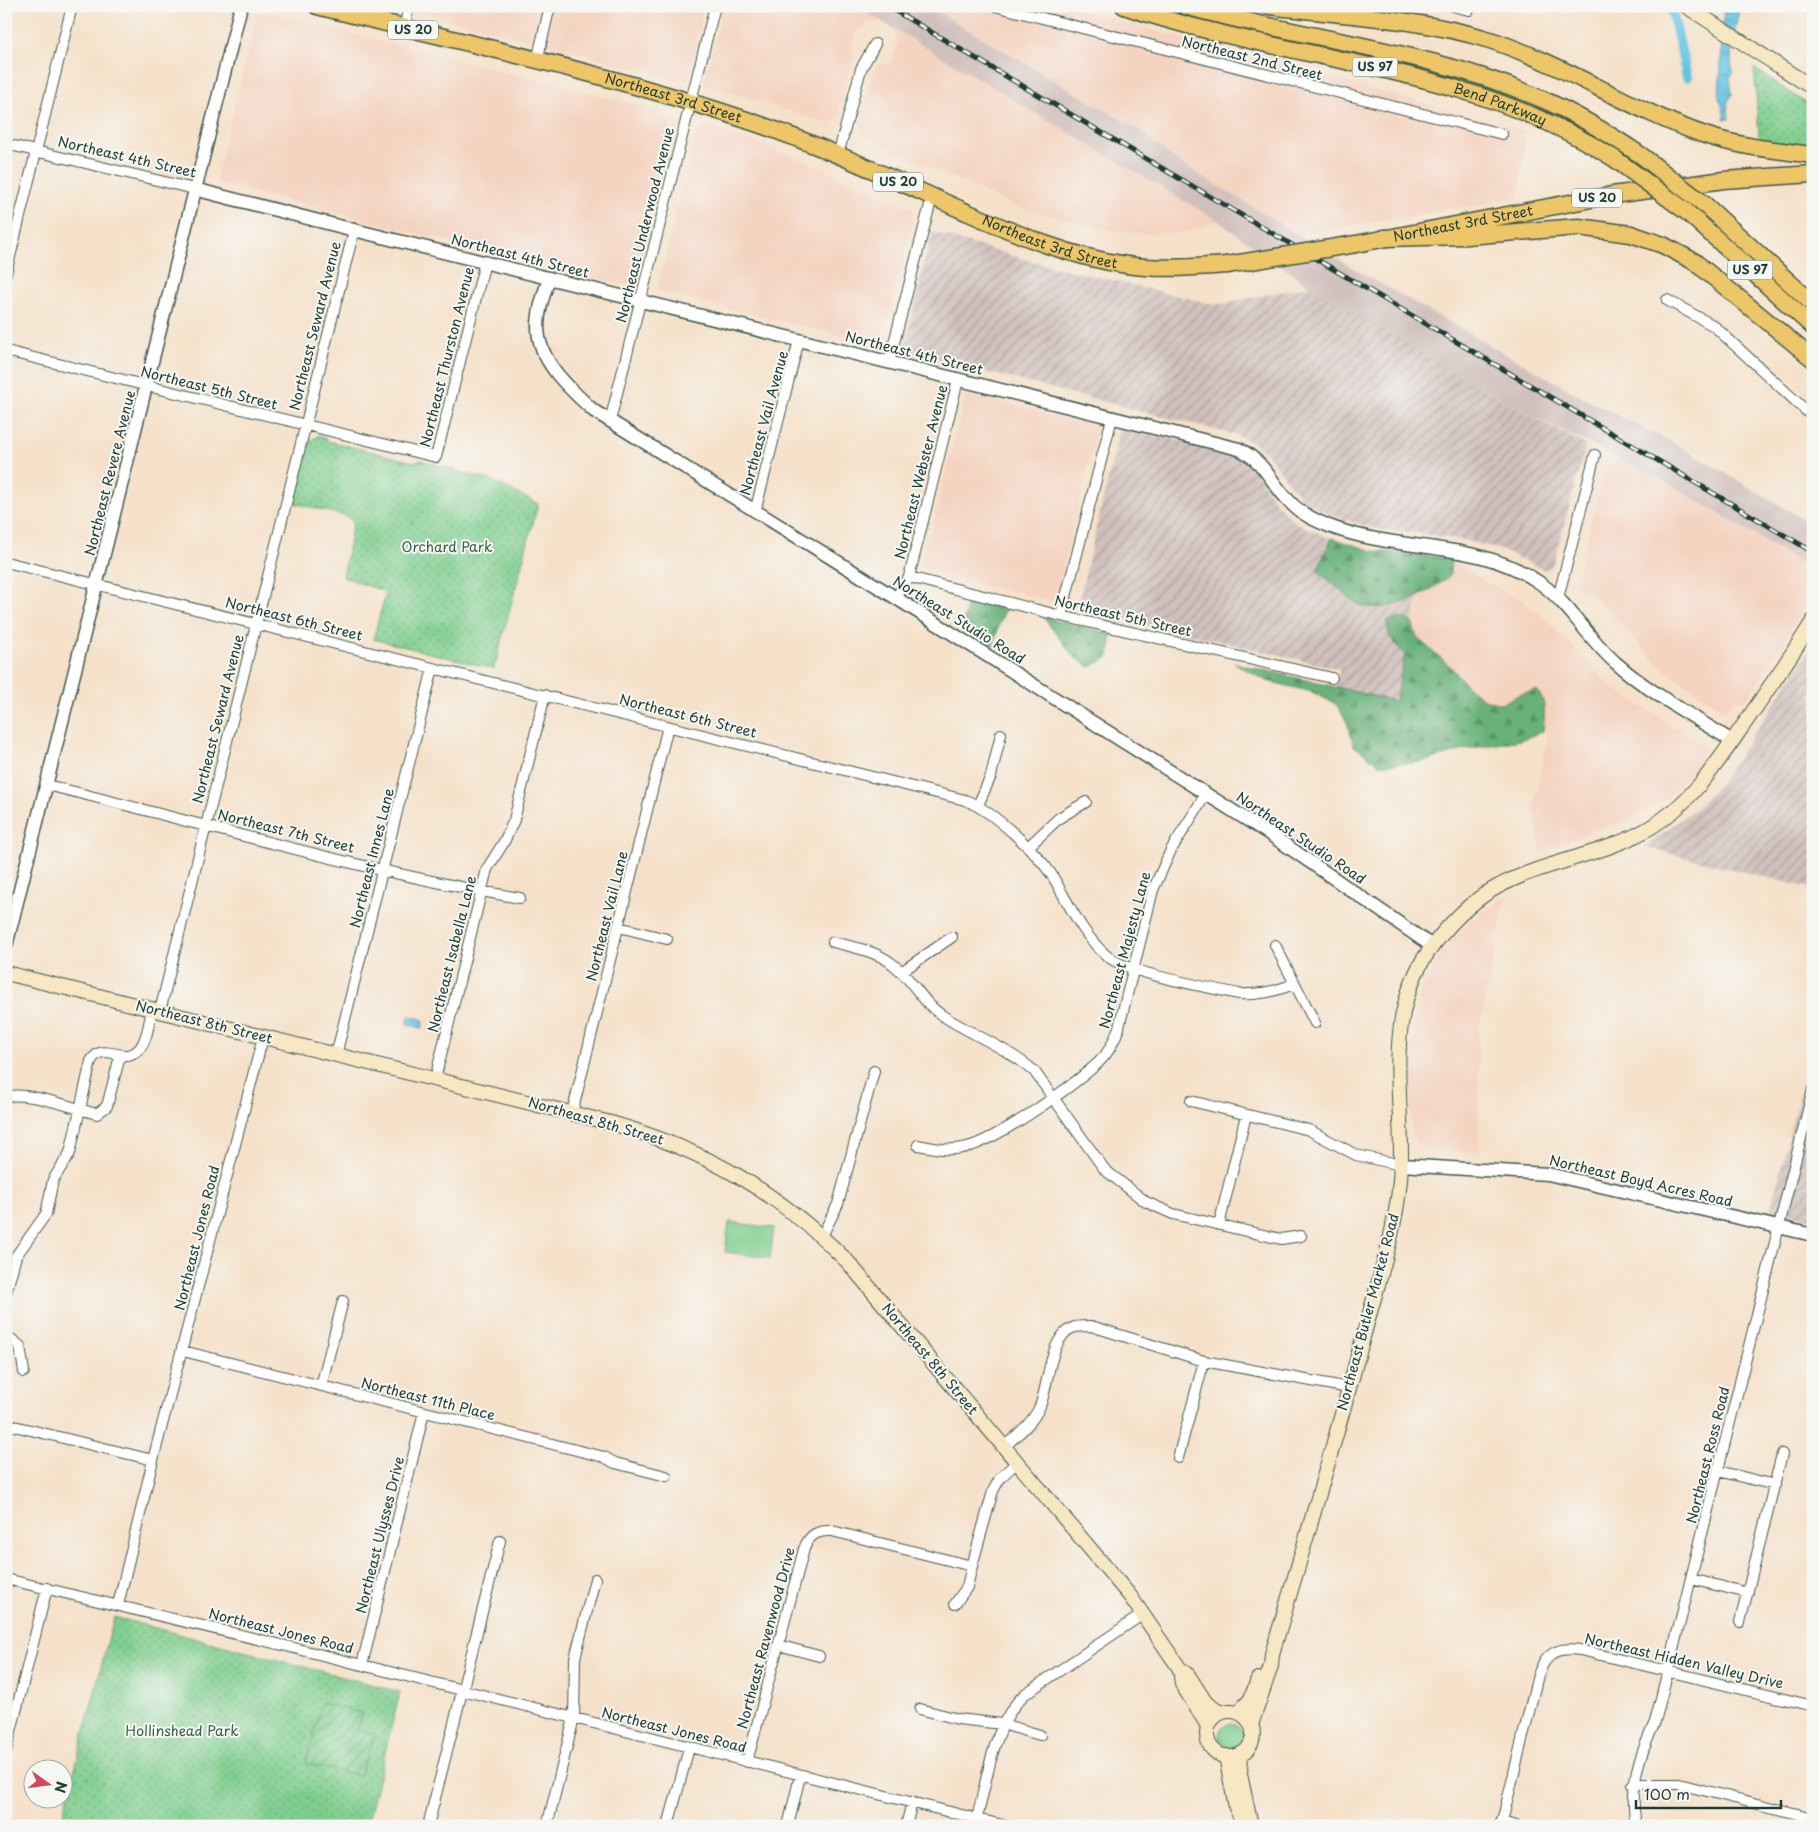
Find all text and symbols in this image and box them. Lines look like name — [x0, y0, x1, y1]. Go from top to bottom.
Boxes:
road number: US 20 — [388, 20, 438, 40]
street label: Northeast 2nd Street — [1180, 30, 1325, 85]
road number: US 97 — [1352, 58, 1398, 76]
street label: Northeast 3rd Street — [603, 67, 745, 128]
street label: Bend Parkway — [1451, 77, 1550, 131]
street label: Northeast Underwood Avenue — [610, 125, 679, 325]
street label: Northeast 4th Street — [56, 130, 199, 183]
road number: US 20 — [873, 172, 923, 192]
road number: US 20 — [1572, 188, 1622, 208]
street label: Northeast 3rd Street — [1391, 199, 1535, 247]
street label: Northeast 3rd Street — [979, 209, 1120, 273]
street label: Northeast 4th Street — [449, 228, 592, 283]
street label: Northeast Seward Avenue — [283, 239, 346, 413]
road number: US 97 — [1728, 260, 1772, 280]
street label: Northeast Thurston Avenue — [414, 265, 479, 449]
street label: Northeast 4th Street — [843, 325, 986, 380]
street label: Northeast Vail Avenue — [734, 348, 793, 498]
street label: Northeast 5th Street — [139, 360, 280, 415]
street label: Northeast Webster Avenue — [889, 382, 952, 561]
street label: Northeast Revere Avenue — [79, 388, 140, 558]
park label: Orchard Park — [402, 536, 493, 557]
street label: Northeast Studio Road — [889, 570, 1029, 669]
street label: Northeast 5th Street — [1052, 590, 1194, 642]
street label: Northeast 6th Street — [223, 591, 365, 646]
street label: Northeast Seward Avenue — [186, 632, 249, 806]
street label: Northeast 6th Street — [617, 688, 759, 743]
street label: Northeast Innes Lane — [344, 786, 399, 930]
street label: Northeast Studio Road — [1232, 786, 1370, 889]
street label: Northeast 7th Street — [216, 803, 357, 858]
street label: Northeast Vail Lane — [580, 848, 633, 983]
street label: Northeast Majesty Lane — [1093, 869, 1156, 1031]
street label: Northeast Isabella Lane — [422, 873, 481, 1034]
street label: Northeast 8th Street — [134, 994, 275, 1049]
street label: Northeast 8th Street — [526, 1091, 667, 1150]
street label: Northeast Boyd Acres Road — [1547, 1149, 1735, 1212]
street label: Northeast Jones Road — [168, 1163, 225, 1312]
street label: Northeast Butler Market Road — [1331, 1211, 1404, 1413]
street label: Northeast 8th Street — [877, 1298, 984, 1419]
street label: Northeast 11th Place — [359, 1372, 497, 1425]
street label: Northeast Ross Road — [1680, 1384, 1735, 1526]
street label: Northeast Ulysses Drive — [350, 1454, 409, 1616]
street label: Northeast Ravenwood Drive — [731, 1545, 800, 1731]
street label: Northeast Jones Road — [207, 1602, 356, 1659]
street label: Northeast Hidden Valley Drive — [1583, 1627, 1786, 1694]
street label: Northeast Jones Road — [600, 1701, 749, 1758]
park label: Hollinshead Park — [125, 1720, 239, 1741]
north arrow — [22, 1760, 72, 1810]
scale bar — [1636, 1777, 1782, 1809]
text: N — [50, 1779, 73, 1795]
text: 100 m — [1644, 1782, 1690, 1805]

